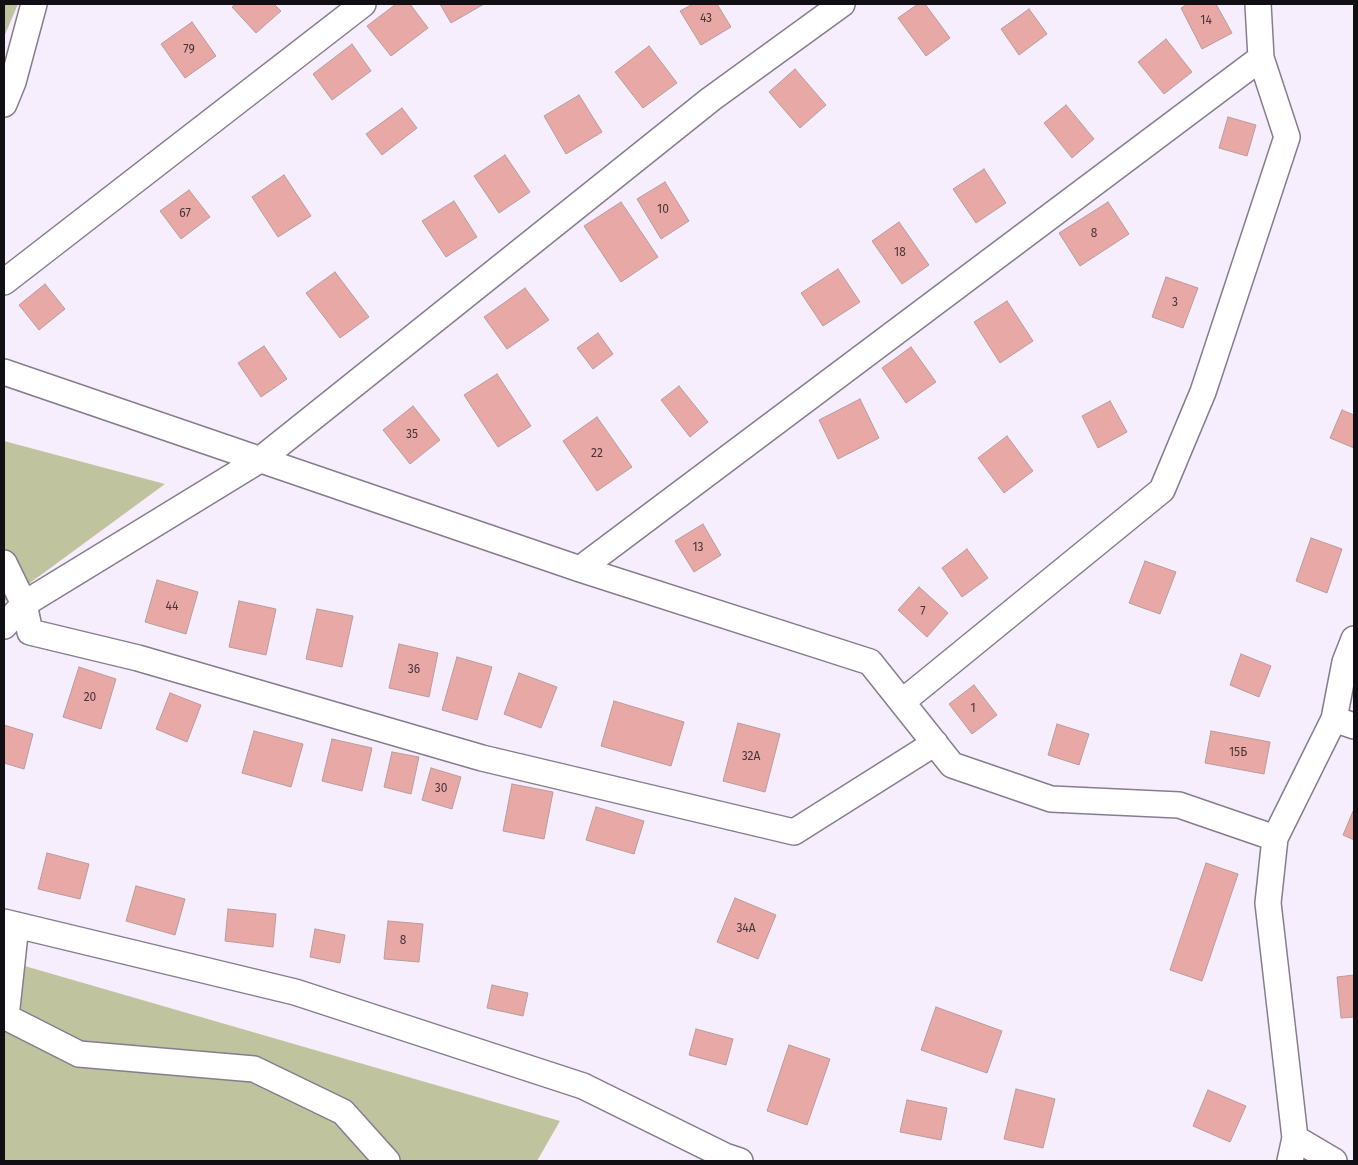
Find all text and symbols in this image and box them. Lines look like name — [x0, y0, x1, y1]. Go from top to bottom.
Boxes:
house number: 43 — [700, 12, 712, 26]
house number: 14 — [1200, 14, 1212, 28]
house number: 79 — [183, 43, 195, 57]
house number: 10 — [657, 203, 669, 217]
house number: 67 — [179, 207, 191, 221]
house number: 8 — [1091, 227, 1097, 241]
house number: 18 — [894, 246, 906, 260]
house number: 3 — [1172, 296, 1178, 310]
house number: 35 — [406, 428, 418, 442]
house number: 22 — [591, 447, 603, 461]
house number: 13 — [692, 541, 704, 555]
house number: 44 — [166, 600, 178, 614]
house number: 7 — [920, 605, 926, 619]
house number: 36 — [408, 663, 420, 677]
house number: 20 — [84, 691, 96, 705]
house number: 1 — [970, 702, 976, 716]
house number: 15Б — [1229, 746, 1247, 760]
house number: 32А — [742, 750, 760, 764]
house number: 30 — [435, 782, 447, 796]
house number: 34А — [736, 922, 756, 936]
house number: 8 — [400, 934, 406, 948]

